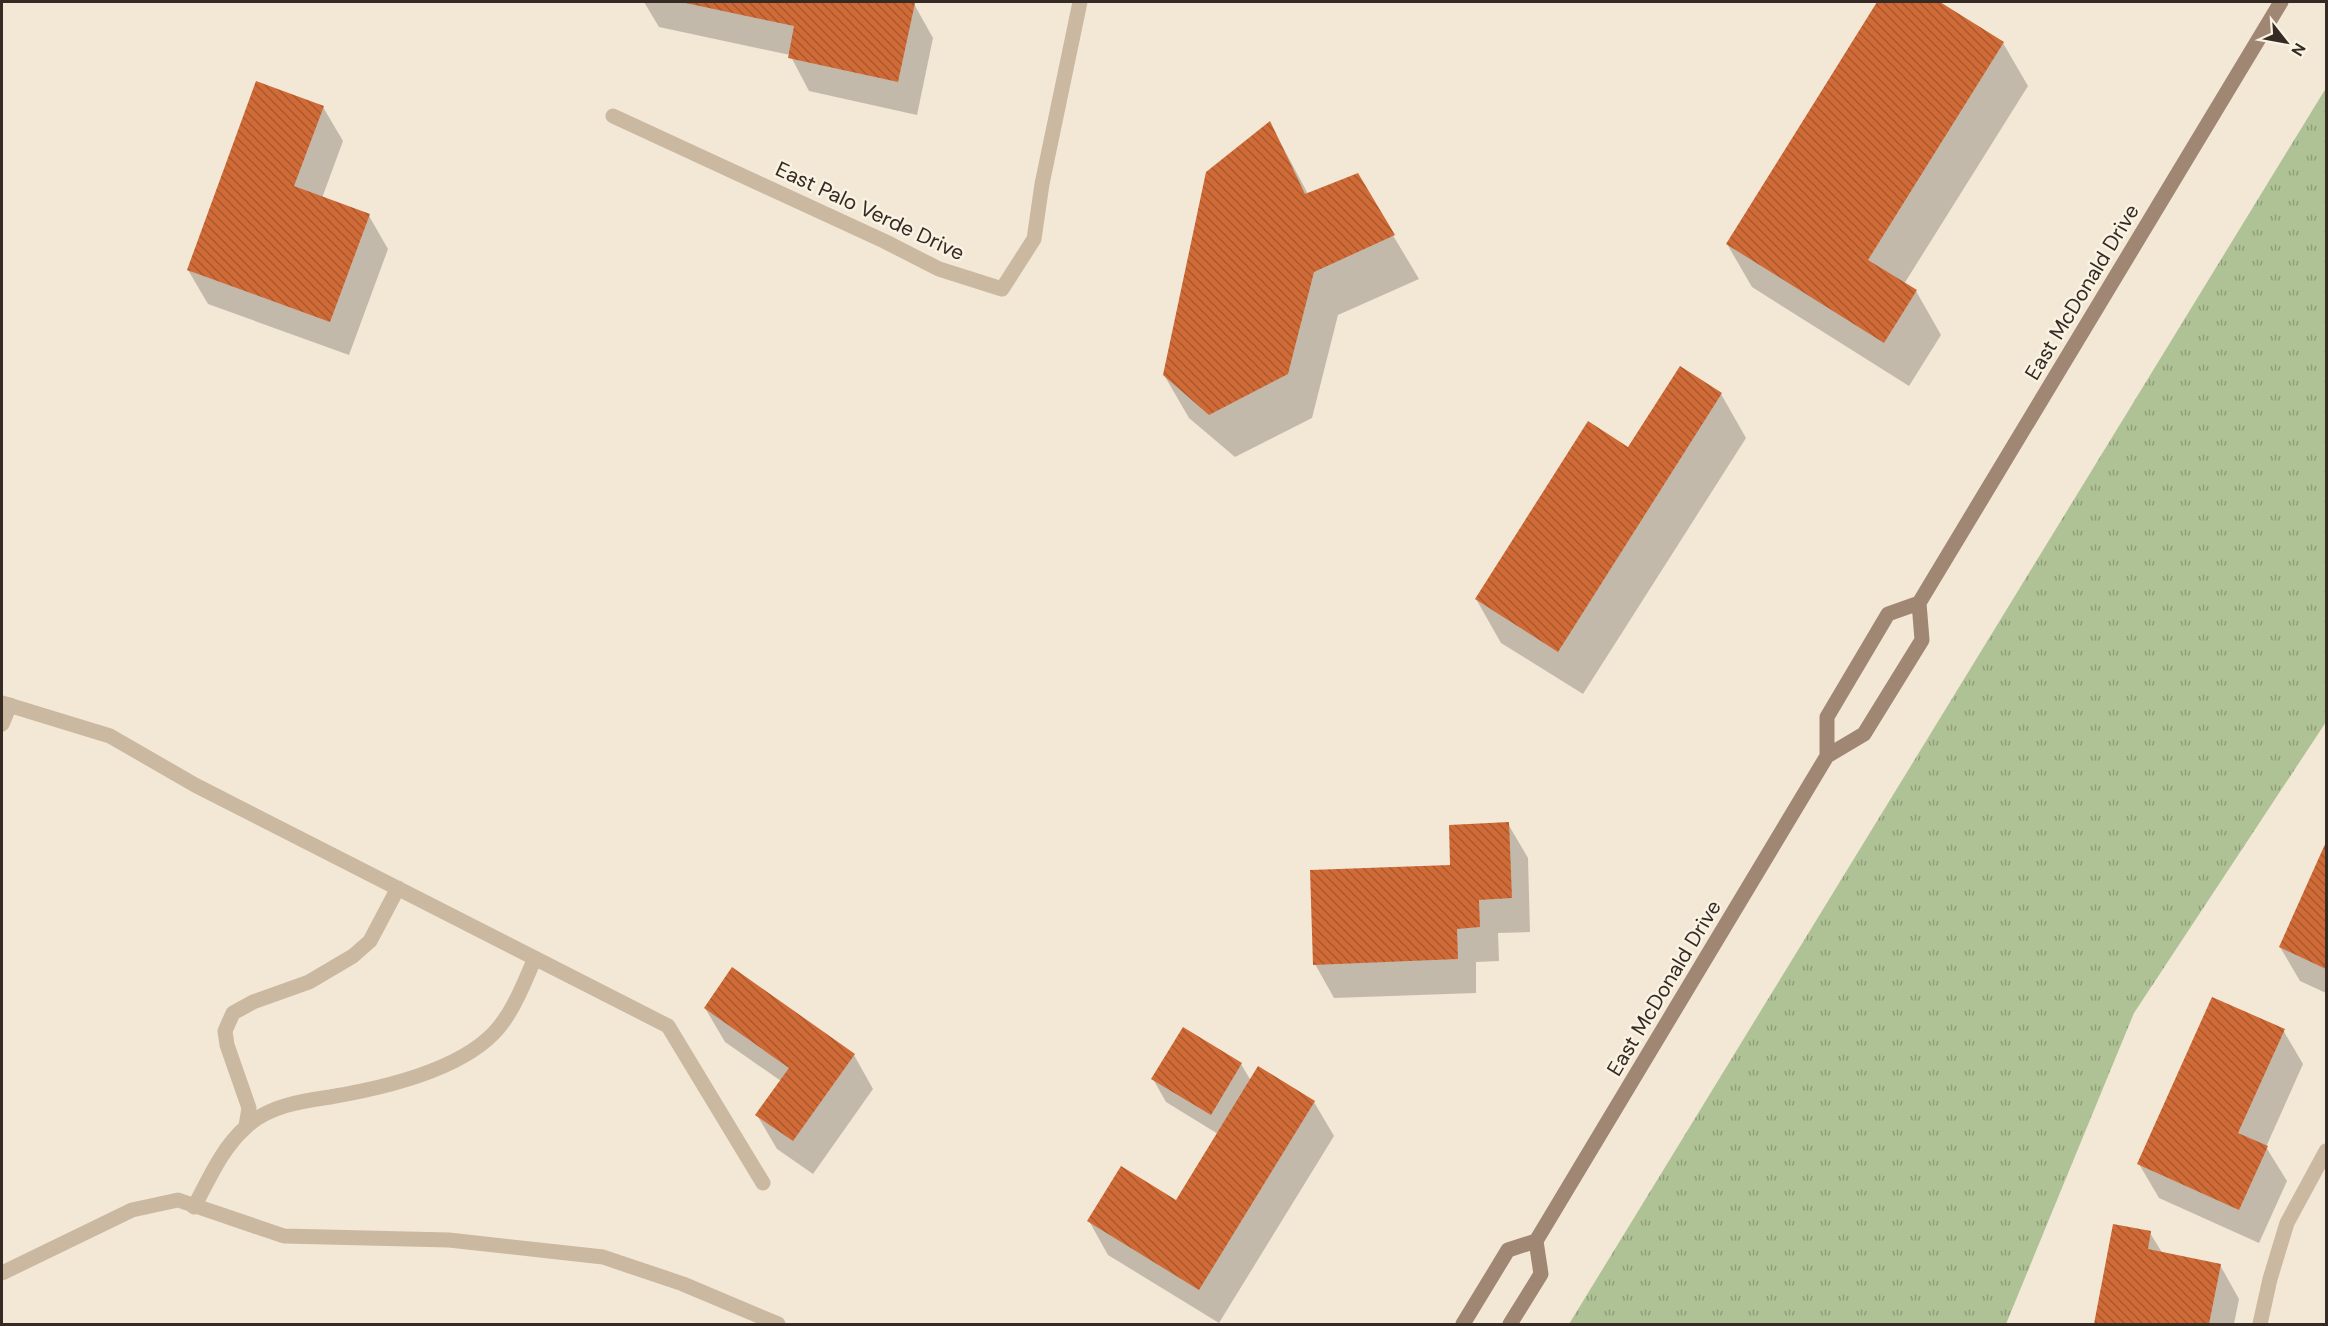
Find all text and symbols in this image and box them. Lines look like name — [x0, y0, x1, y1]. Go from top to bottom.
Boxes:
north arrow — [2256, 12, 2316, 72]
text: N — [2286, 39, 2310, 60]
street label: East Palo Verde Drive — [771, 155, 969, 267]
street label: East McDonald Drive — [2018, 199, 2146, 385]
street label: East McDonald Drive — [1600, 895, 1728, 1081]

